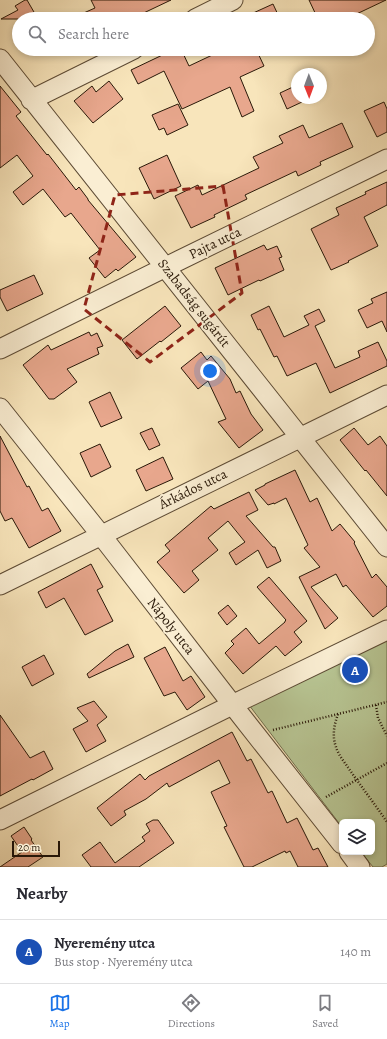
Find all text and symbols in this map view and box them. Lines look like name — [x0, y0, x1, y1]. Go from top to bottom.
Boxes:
search box — [12, 12, 375, 56]
icon: search — [26, 23, 48, 45]
text: Search here — [58, 24, 129, 44]
north arrow — [291, 68, 327, 104]
street label: Pajta utca — [186, 222, 245, 264]
street label: Szabadság sugárút — [153, 255, 235, 352]
your location — [200, 361, 220, 381]
street label: Árkádos utca — [155, 464, 231, 514]
street label: Nápoly utca — [143, 594, 200, 659]
pin: A — [342, 655, 368, 685]
map controls — [339, 819, 375, 855]
button: layers — [339, 819, 375, 855]
scale bar — [12, 839, 60, 858]
text: 20 m — [18, 840, 40, 855]
text: Nearby — [16, 882, 67, 905]
text: Nyeremény utca — [54, 933, 155, 953]
text: A — [25, 943, 33, 960]
text: 140 m — [340, 943, 371, 960]
text: Bus stop · Nyeremény utca — [54, 953, 193, 970]
tab: Map — [49, 992, 71, 1031]
tab: Directions — [168, 992, 215, 1031]
tab: Saved — [312, 992, 338, 1031]

